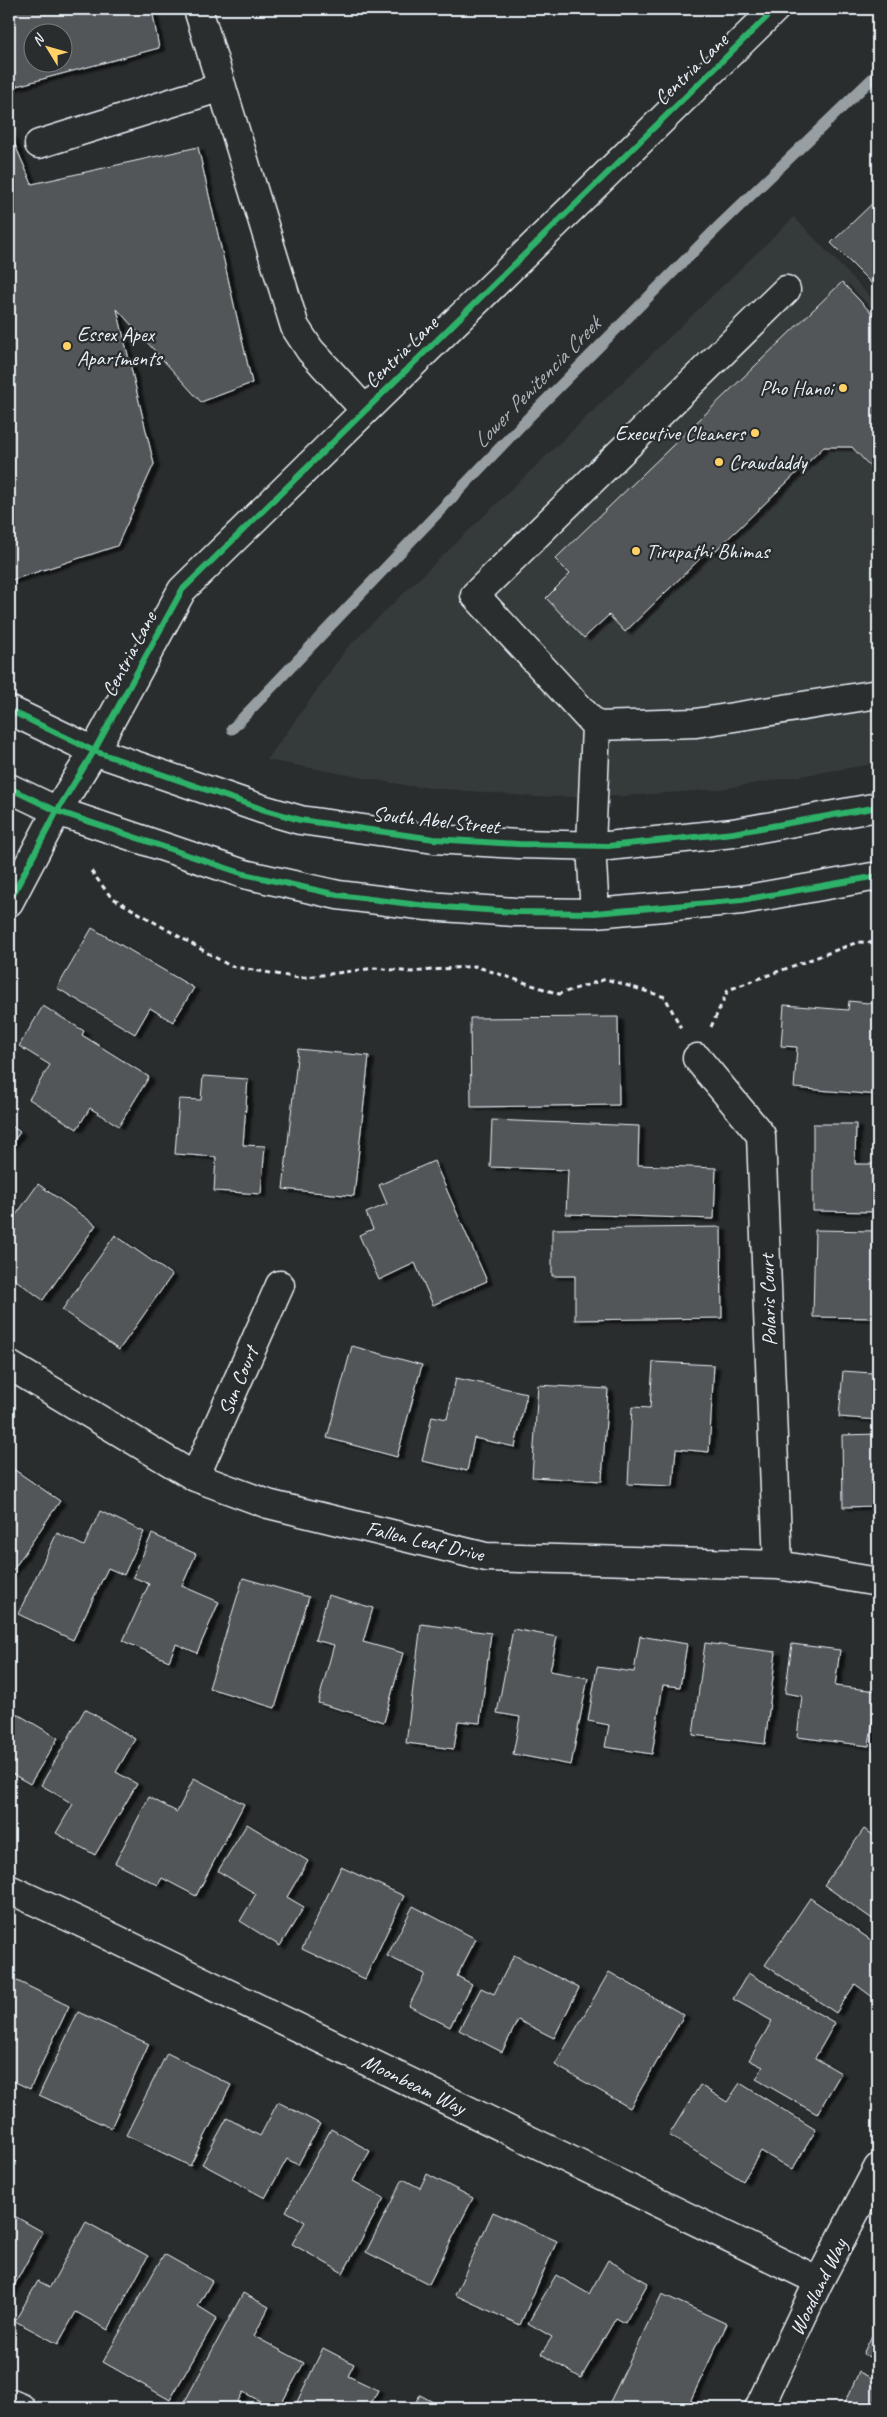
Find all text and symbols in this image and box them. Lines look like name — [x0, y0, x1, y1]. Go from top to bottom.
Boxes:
north arrow — [22, 22, 72, 72]
street label: Centria Lane — [649, 27, 734, 111]
text: N — [29, 30, 49, 49]
water label: Lower Penitencia Creek — [467, 308, 609, 454]
street label: Centria Lane — [359, 310, 444, 394]
place label: Essex Apex Apartments — [77, 321, 163, 371]
marker: Essex Apex Apartments — [61, 340, 73, 352]
place label: Pho Hanoi — [760, 375, 836, 401]
marker: Pho Hanoi — [837, 382, 849, 394]
place label: Executive Cleaners — [615, 420, 747, 446]
marker: Executive Cleaners — [749, 427, 761, 439]
place label: Crawdaddy — [729, 449, 809, 475]
marker: Crawdaddy — [713, 456, 725, 468]
place label: Tirupathi Bhimas — [646, 538, 771, 564]
marker: Tirupathi Bhimas — [630, 545, 642, 557]
street label: Centria Lane — [96, 606, 163, 701]
street label: South Abel Street — [371, 800, 503, 840]
street label: Polaris Court — [753, 1252, 783, 1346]
street label: Sun Court — [212, 1340, 265, 1419]
street label: Fallen Leaf Drive — [364, 1515, 488, 1567]
street label: Moonbeam Way — [358, 2048, 472, 2121]
street label: Woodland Way — [783, 2233, 853, 2340]

